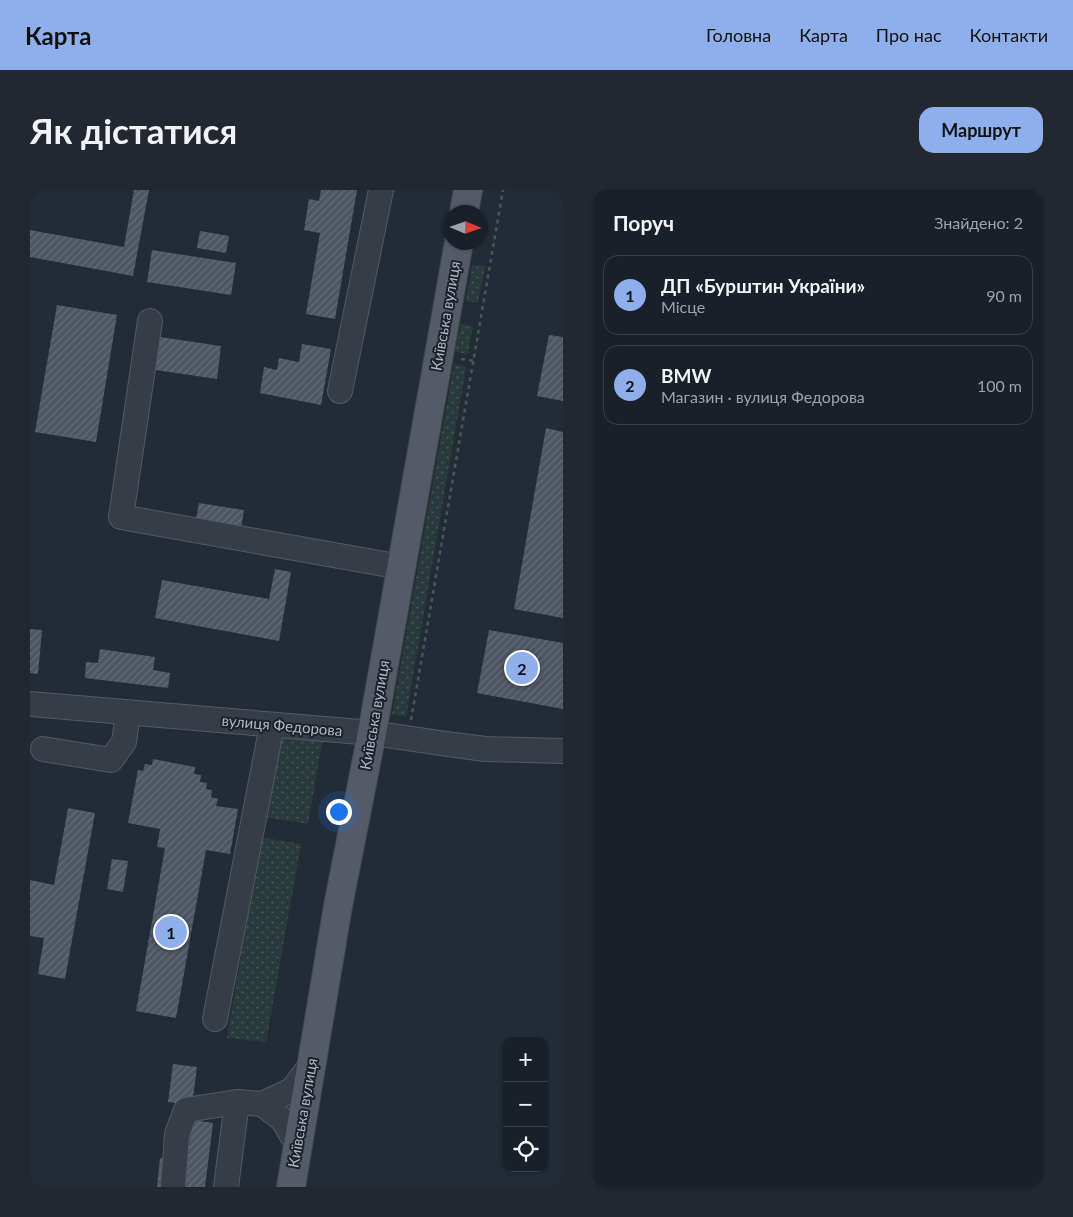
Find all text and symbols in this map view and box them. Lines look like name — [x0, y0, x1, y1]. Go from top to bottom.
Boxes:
text: Карта — [25, 21, 92, 50]
text: Головна — [706, 24, 771, 46]
text: Карта — [799, 24, 848, 46]
text: Про нас — [876, 24, 942, 46]
text: Контакти — [970, 24, 1048, 46]
button: Маршрут — [919, 107, 1043, 153]
text: Як дістатися — [30, 109, 237, 151]
north arrow — [443, 205, 488, 250]
text: Поруч — [613, 210, 674, 235]
text: Знайдено: 2 — [934, 213, 1023, 232]
street label: Київська вулиця — [426, 260, 464, 372]
text: ДП «Бурштин України» — [661, 274, 865, 297]
text: 1 — [625, 286, 635, 305]
text: 90 m — [986, 286, 1022, 305]
text: Місце — [661, 297, 705, 316]
text: BMW — [661, 364, 711, 387]
text: 2 — [625, 376, 635, 395]
text: 100 m — [977, 376, 1022, 395]
text: Магазин · вулиця Федорова — [661, 387, 865, 406]
pin: 2 — [506, 649, 538, 687]
street label: Київська вулиця — [355, 659, 393, 771]
street label: вулиця Федорова — [221, 711, 343, 739]
your location — [326, 799, 352, 825]
pin: 1 — [155, 913, 187, 951]
map controls — [503, 1037, 548, 1172]
button: + — [503, 1037, 548, 1082]
street label: Київська вулиця — [283, 1057, 321, 1169]
button: − — [503, 1082, 548, 1127]
button: locate — [503, 1127, 548, 1172]

